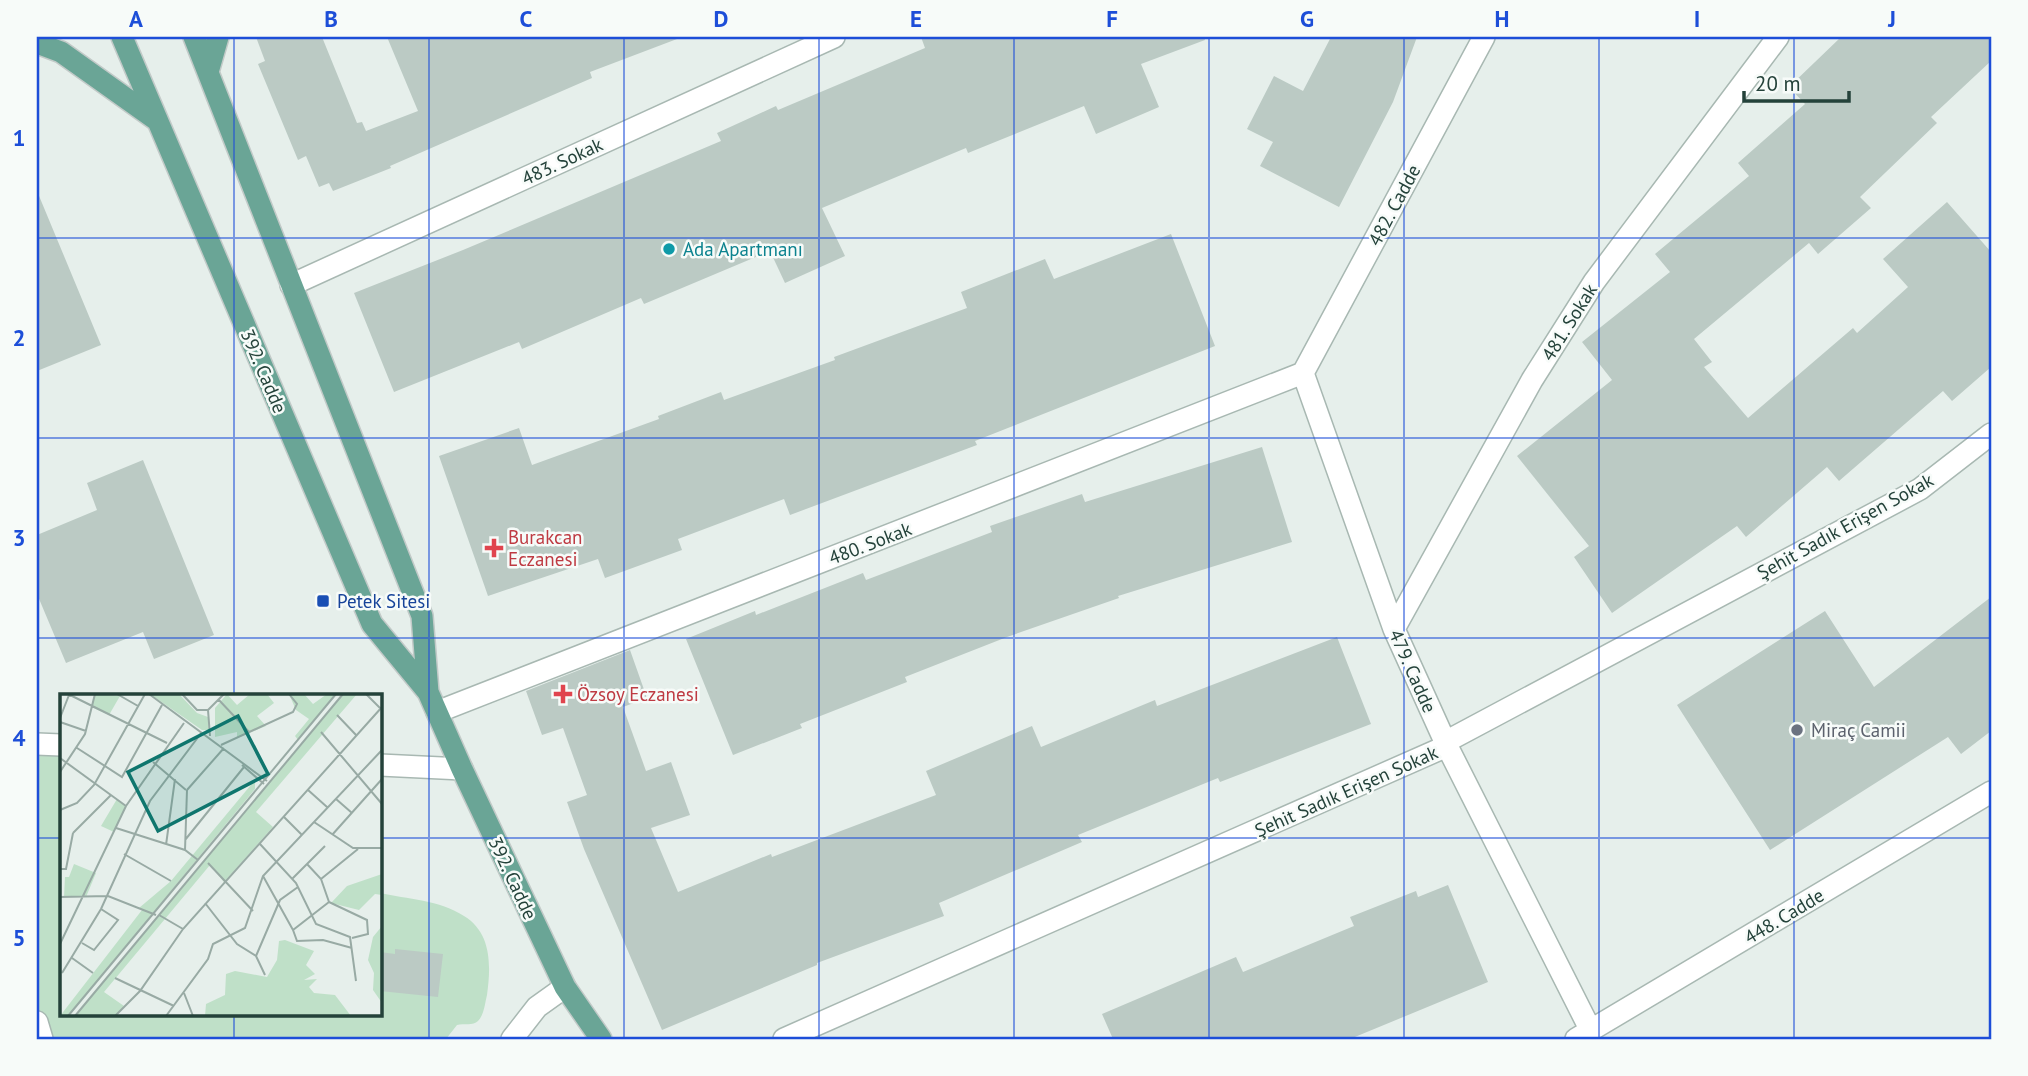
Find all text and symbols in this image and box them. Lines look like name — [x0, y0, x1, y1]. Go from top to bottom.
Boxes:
text: A — [129, 4, 143, 33]
text: B — [324, 4, 338, 33]
text: C — [520, 4, 533, 33]
text: D — [714, 4, 728, 33]
text: E — [910, 4, 922, 33]
text: F — [1106, 4, 1118, 33]
text: G — [1300, 4, 1314, 33]
text: H — [1495, 4, 1509, 33]
text: I — [1694, 4, 1700, 33]
text: J — [1887, 4, 1896, 33]
scale bar — [1744, 60, 1850, 104]
text: 20 m — [1755, 70, 1801, 97]
text: 1 — [12, 123, 26, 152]
street label: 483. Sokak — [518, 132, 606, 190]
street label: 482. Cadde — [1363, 160, 1425, 250]
place label: Ada Apartmanı — [683, 237, 803, 261]
marker: Ada Apartmanı — [661, 241, 677, 257]
street label: 481. Sokak — [1536, 279, 1602, 365]
text: 2 — [12, 323, 26, 352]
street label: 392. Cadde — [236, 325, 292, 417]
street label: Şehit Sadık Erişen Sokak — [1753, 468, 1937, 584]
street label: 480. Sokak — [825, 516, 915, 570]
text: 3 — [12, 523, 26, 552]
place label: Burakcan Eczanesi — [508, 525, 582, 571]
marker: Burakcan Eczanesi — [486, 540, 502, 556]
place label: Petek Sitesi — [337, 589, 430, 613]
marker: Petek Sitesi — [315, 593, 331, 609]
street label: 479. Cadde — [1384, 626, 1442, 716]
place label: Özsoy Eczanesi — [577, 682, 699, 706]
marker: Özsoy Eczanesi — [555, 686, 571, 702]
inset map — [60, 694, 382, 1016]
place label: Miraç Camii — [1811, 718, 1906, 742]
marker: Miraç Camii — [1789, 722, 1805, 738]
text: 4 — [12, 723, 26, 752]
street label: Şehit Sadık Erişen Sokak — [1251, 740, 1441, 842]
street label: 392. Cadde — [483, 833, 543, 923]
street label: 448. Cadde — [1740, 883, 1828, 949]
text: 5 — [12, 923, 26, 952]

